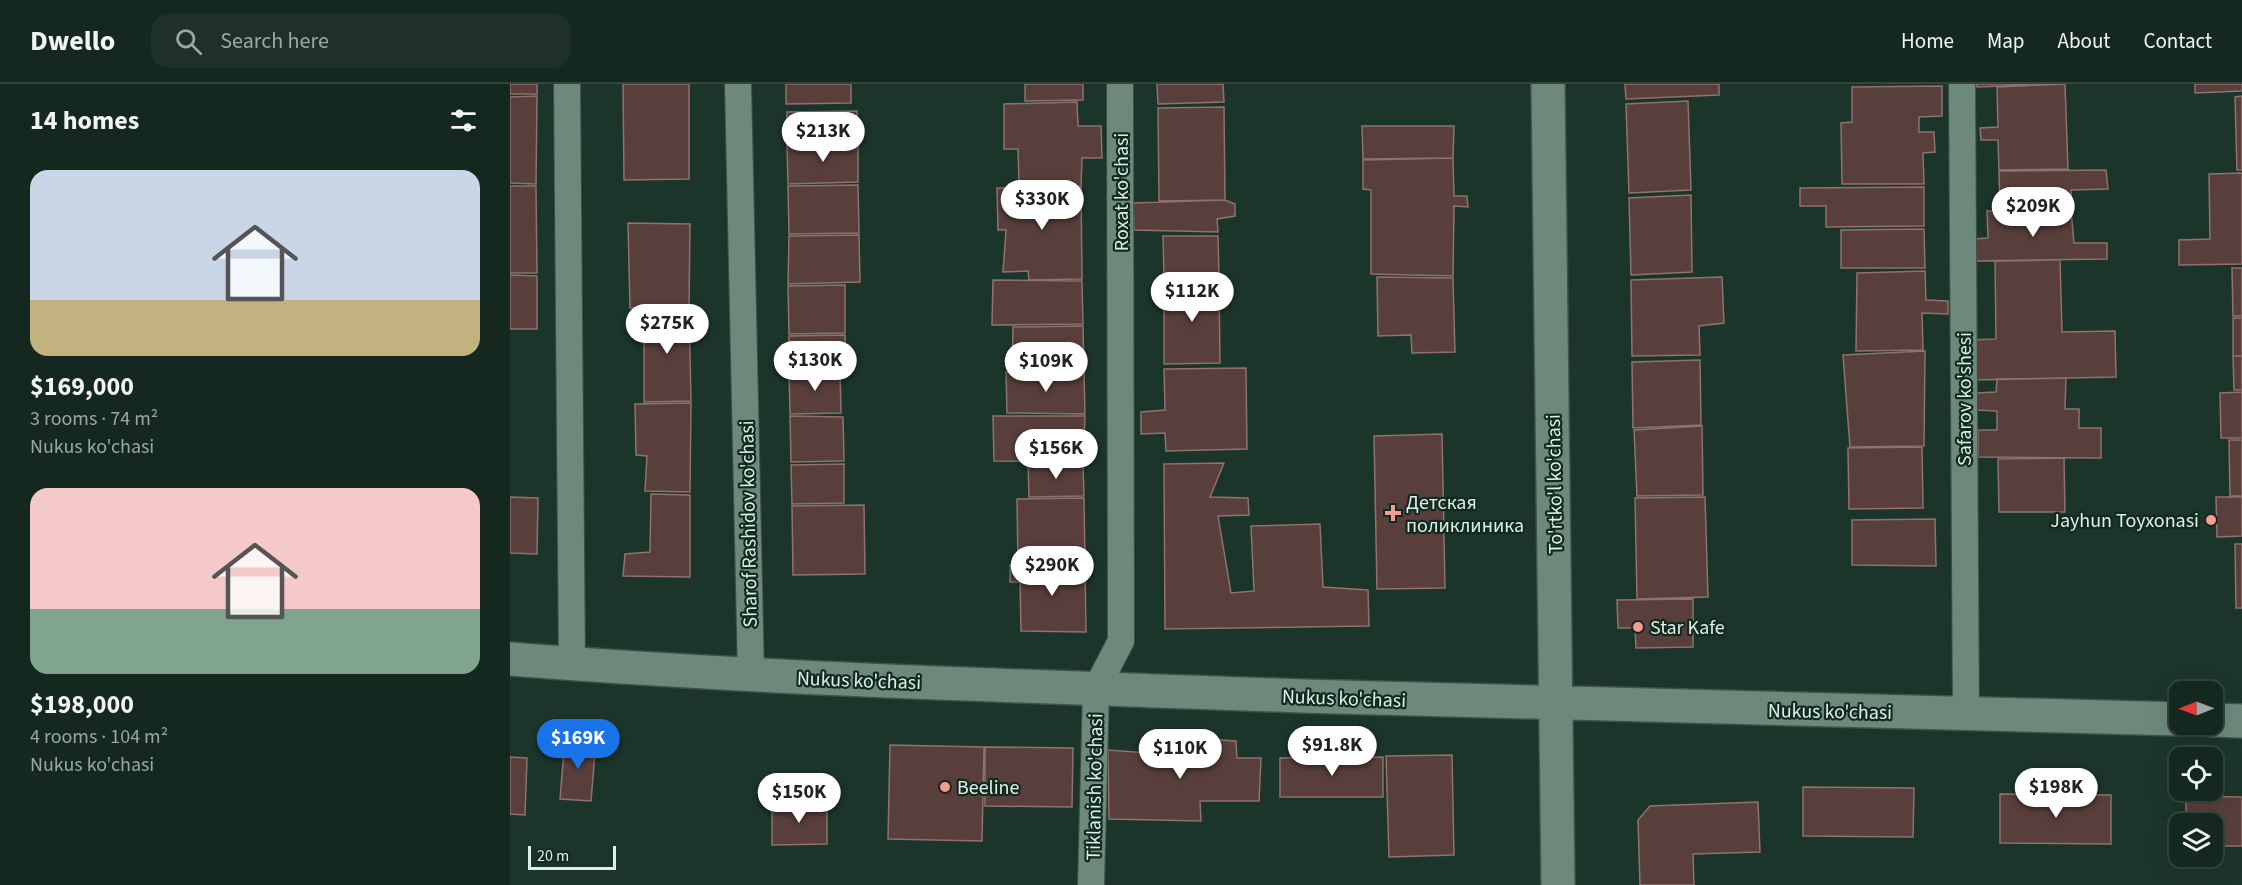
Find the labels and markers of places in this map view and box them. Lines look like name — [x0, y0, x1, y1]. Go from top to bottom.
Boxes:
pin: $213K — [781, 112, 865, 163]
pin: $330K — [1000, 180, 1084, 231]
pin: $209K — [1991, 187, 2075, 238]
pin: $112K — [1150, 272, 1234, 323]
pin: $275K — [625, 304, 709, 355]
pin: $130K — [773, 341, 857, 392]
pin: $109K — [1004, 342, 1088, 393]
pin: $156K — [1014, 429, 1098, 480]
place label: Детская поликлиника — [1406, 489, 1524, 540]
marker: Детская поликлиника — [1384, 504, 1402, 522]
place label: Jayhun Toyxonasi — [2050, 507, 2199, 535]
marker: Jayhun Toyxonasi — [2204, 513, 2218, 527]
pin: $290K — [1010, 546, 1094, 597]
place label: Star Kafe — [1650, 614, 1725, 642]
marker: Star Kafe — [1631, 620, 1645, 634]
pin: $169K — [536, 719, 620, 770]
pin: $91.8K — [1283, 726, 1381, 777]
pin: $110K — [1138, 729, 1222, 780]
pin: $198K — [2014, 768, 2098, 819]
pin: $150K — [757, 773, 841, 824]
place label: Beeline — [957, 774, 1020, 802]
marker: Beeline — [938, 780, 952, 794]

